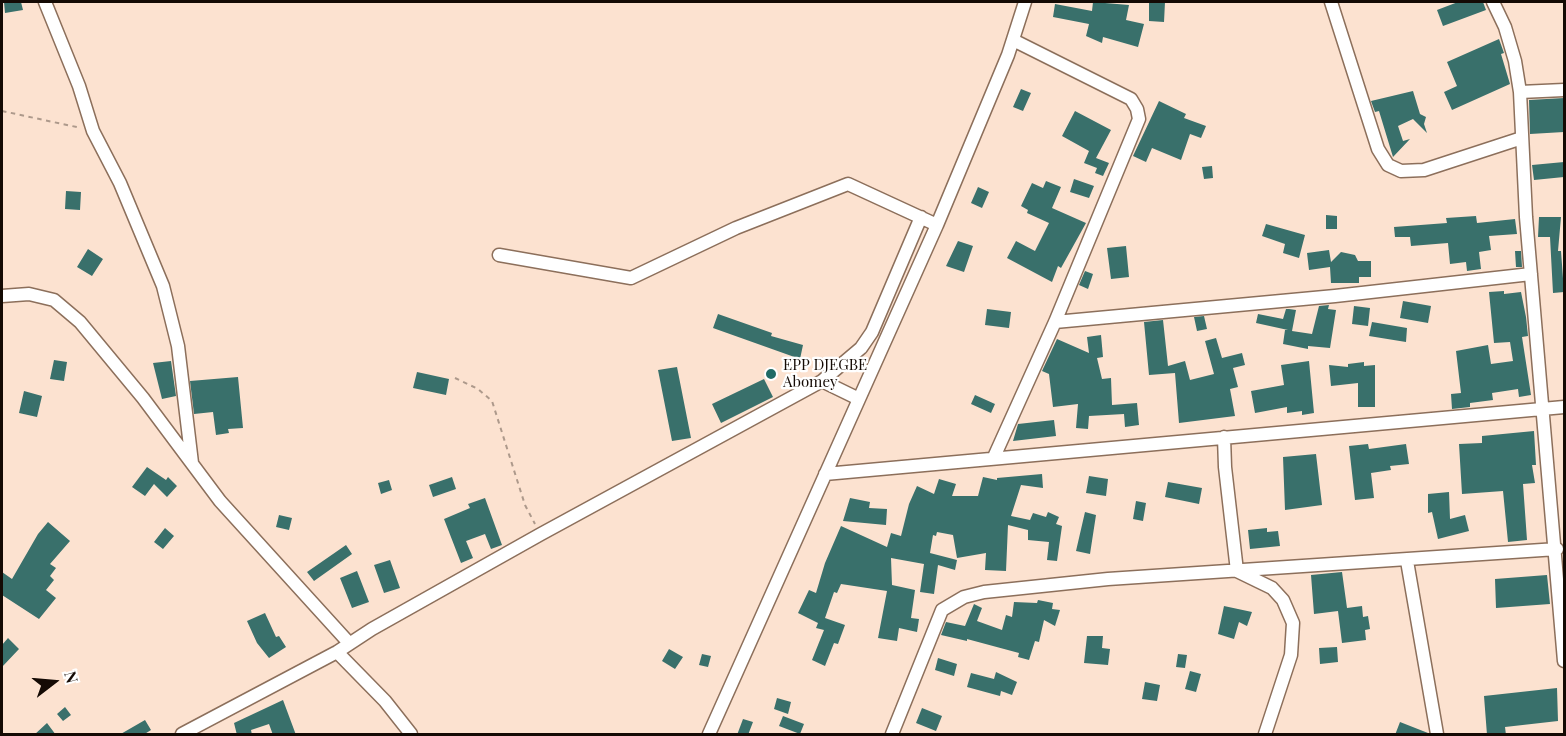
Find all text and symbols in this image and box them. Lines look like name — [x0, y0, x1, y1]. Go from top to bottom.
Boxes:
place label: EPP DJEGBE Abomey — [783, 356, 867, 391]
marker: EPP DJEGBE Abomey — [764, 367, 778, 381]
north arrow — [24, 652, 84, 712]
text: N — [60, 668, 83, 685]

